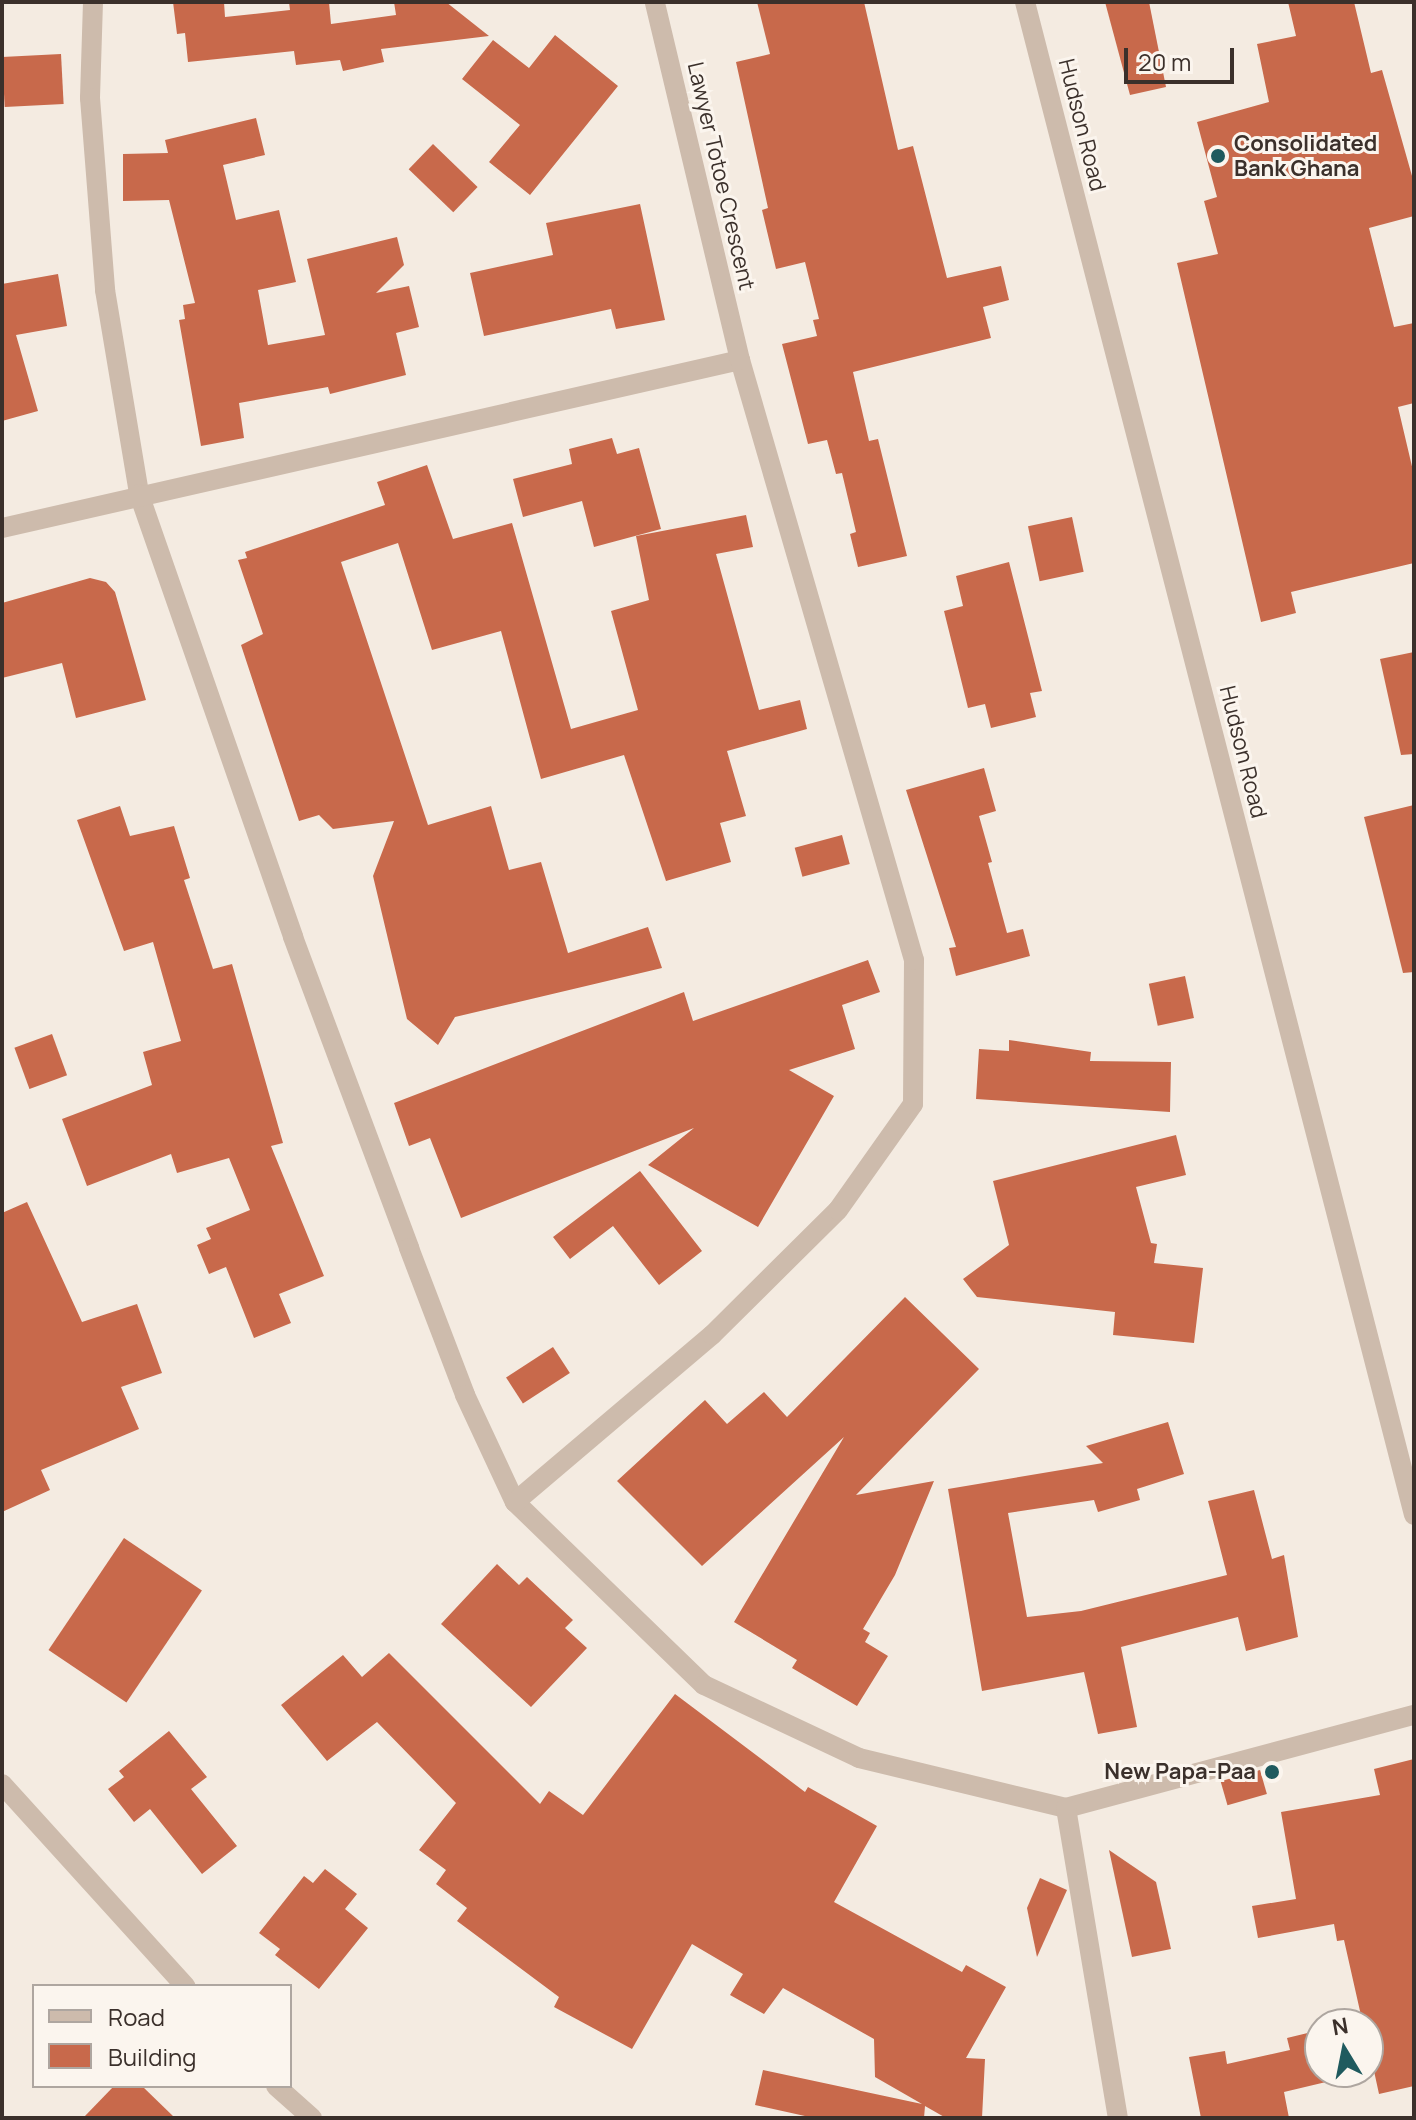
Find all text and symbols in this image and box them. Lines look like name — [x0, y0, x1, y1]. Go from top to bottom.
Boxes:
scale bar — [1128, 32, 1238, 82]
text: 20 m — [1138, 45, 1191, 78]
street label: Hudson Road — [1053, 56, 1111, 194]
street label: Lawyer Totoe Crescent — [682, 59, 760, 293]
place label: Consolidated Bank Ghana — [1234, 130, 1377, 182]
marker: Consolidated Bank Ghana — [1209, 147, 1227, 165]
street label: Hudson Road — [1214, 683, 1272, 821]
place label: New Papa-Paa — [1104, 1759, 1256, 1785]
marker: New Papa-Paa — [1263, 1763, 1281, 1781]
legend — [32, 1984, 292, 2088]
text: Road — [108, 2000, 165, 2033]
north arrow — [1304, 2008, 1384, 2088]
text: N — [1330, 2010, 1351, 2042]
text: Building — [108, 2040, 196, 2073]

